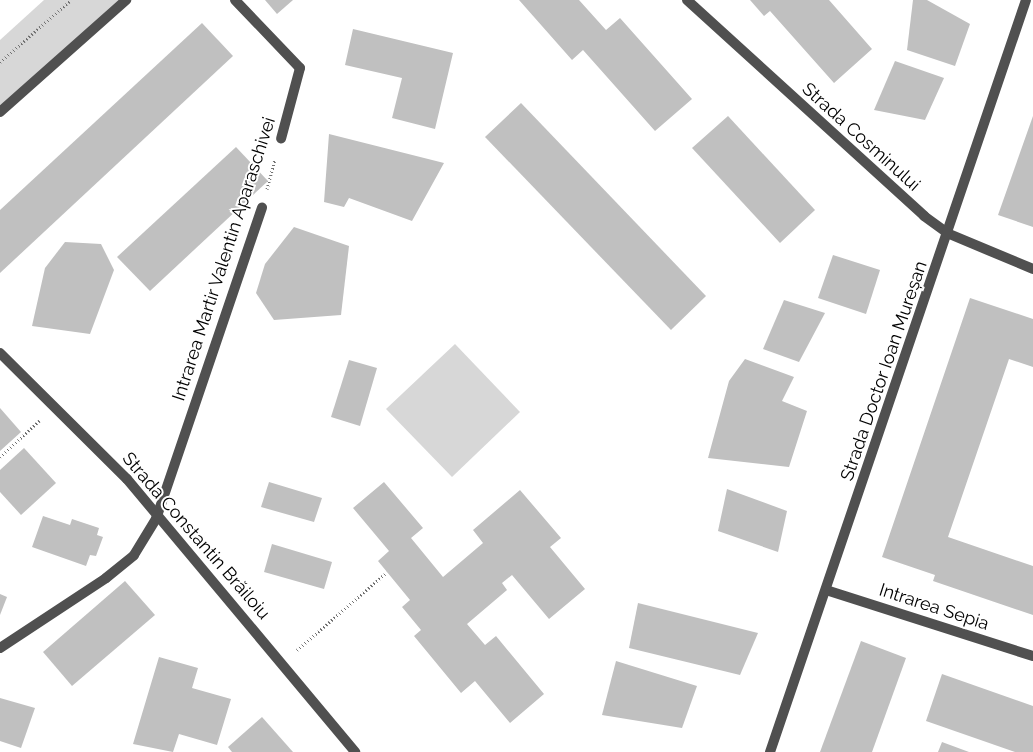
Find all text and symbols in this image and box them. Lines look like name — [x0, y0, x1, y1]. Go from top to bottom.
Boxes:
street label: Strada Cosminului — [798, 78, 924, 196]
street label: Intrarea Martir Valentin Aparaschivei — [168, 114, 280, 404]
street label: Strada Doctor Ioan Mureșan — [836, 258, 932, 484]
street label: Strada Constantin Brăiloiu — [118, 448, 274, 624]
street label: Intrarea Sepia — [876, 579, 992, 635]

